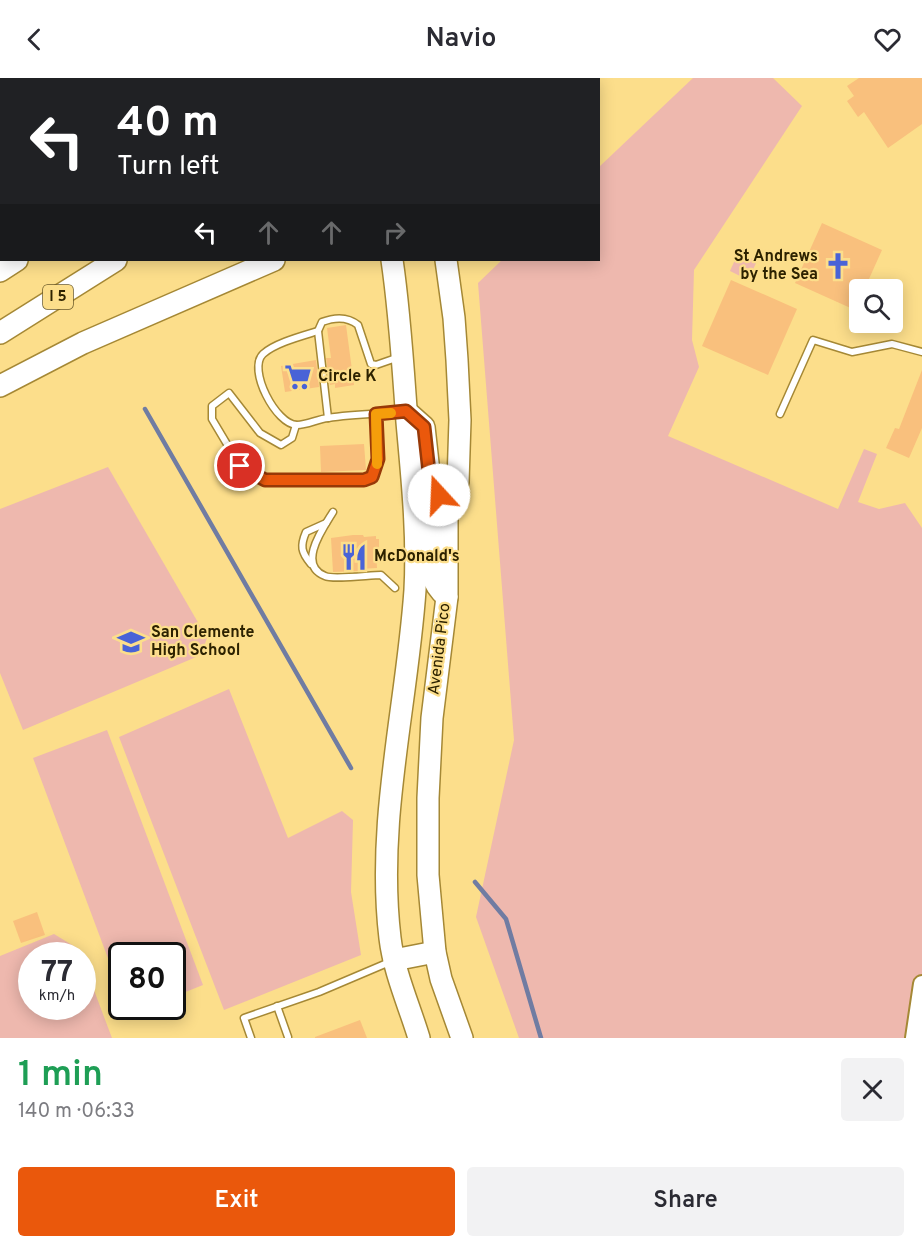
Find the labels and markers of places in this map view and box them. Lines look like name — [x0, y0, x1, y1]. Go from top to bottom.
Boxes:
place label: St Andrews by the Sea — [734, 247, 818, 285]
church icon: St Andrews by the Sea — [823, 251, 853, 281]
supermarket icon: Circle K — [283, 362, 313, 392]
place label: Circle K — [318, 367, 377, 387]
pin — [214, 440, 265, 491]
restaurant icon: McDonald's — [339, 542, 369, 572]
place label: McDonald's — [374, 547, 460, 567]
place label: San Clemente High School — [151, 623, 255, 661]
school or university icon: San Clemente High School — [116, 627, 146, 657]

